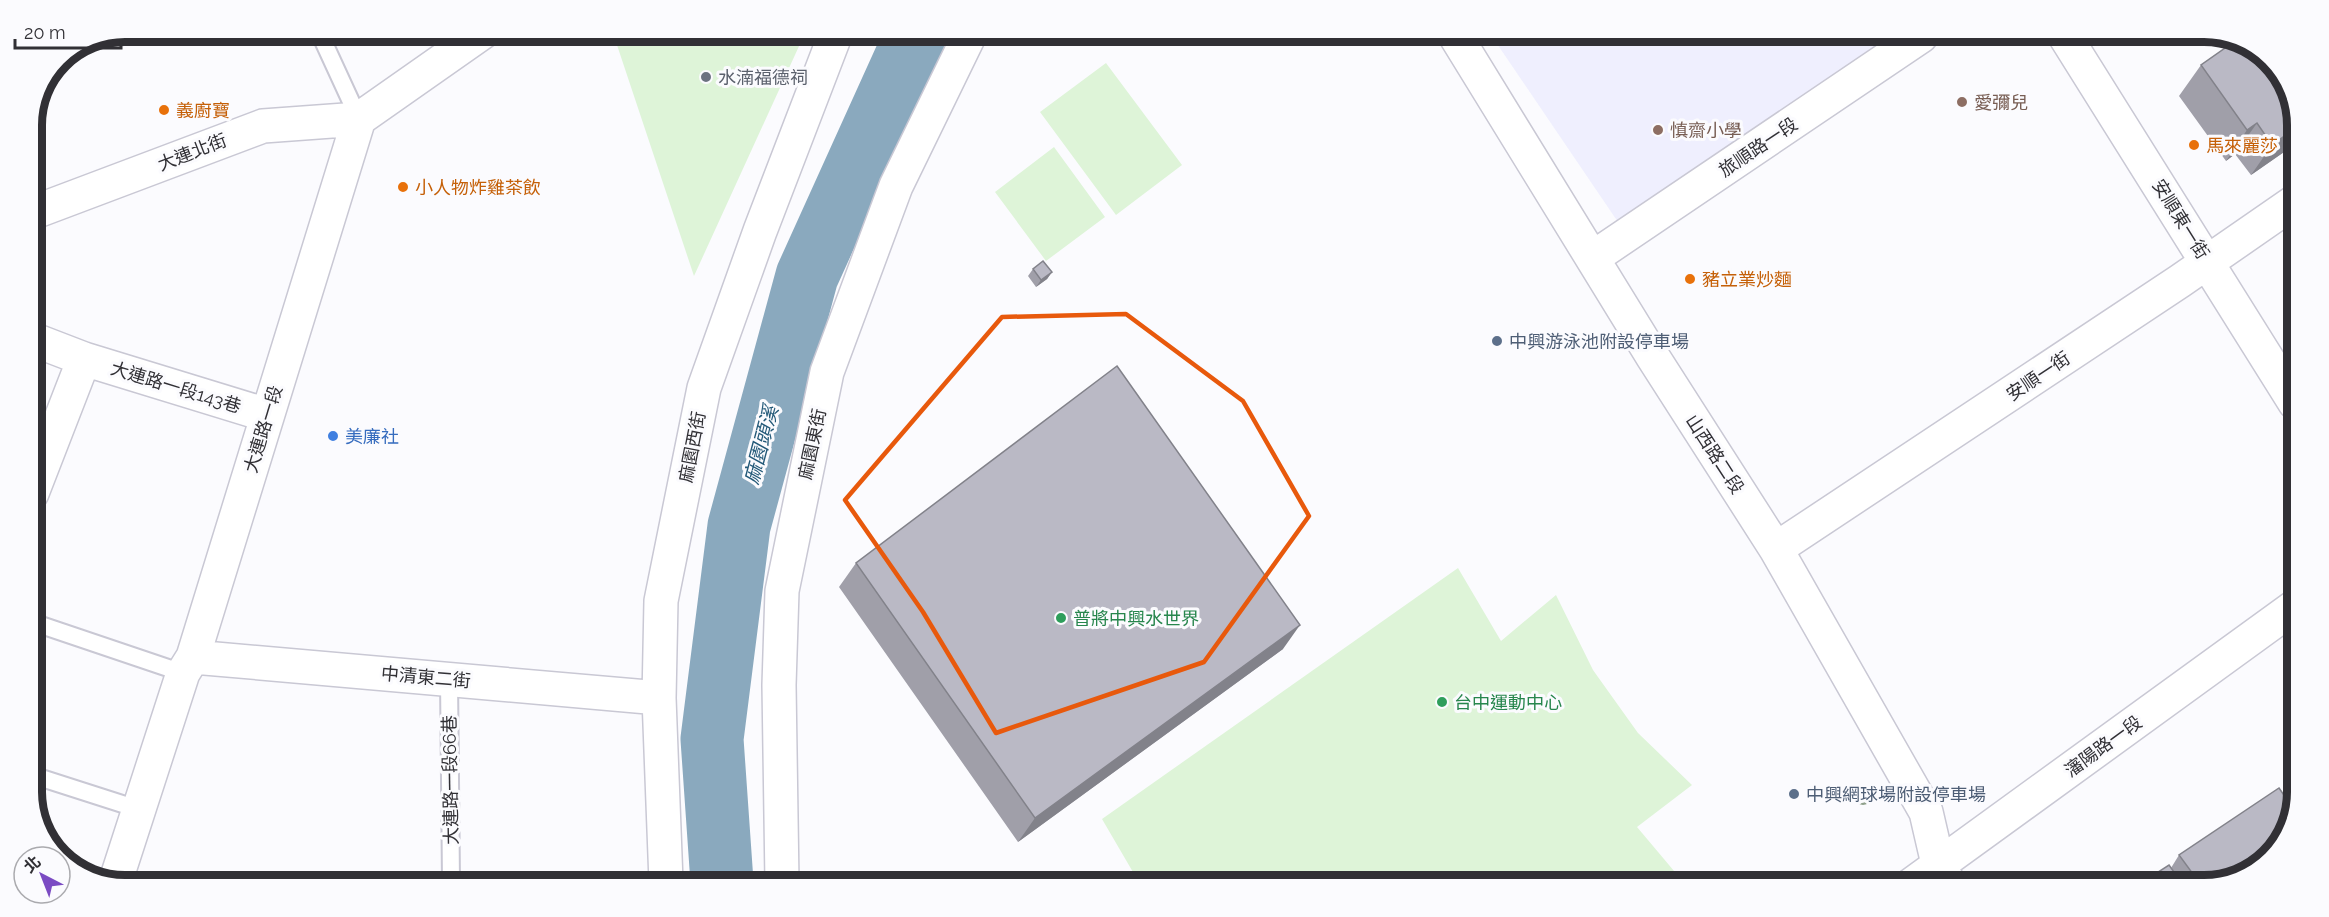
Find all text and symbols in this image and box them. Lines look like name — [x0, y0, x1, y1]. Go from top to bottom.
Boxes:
scale bar — [15, 12, 122, 50]
text: 20 m — [24, 22, 66, 43]
place label: 水湳福德祠 — [718, 67, 808, 88]
marker: 水湳福德祠 — [699, 70, 713, 84]
place label: 愛彌兒 — [1974, 92, 2028, 113]
marker: 愛彌兒 — [1955, 95, 1969, 109]
place label: 義廚寶 — [176, 100, 230, 121]
marker: 義廚寶 — [157, 103, 171, 117]
street label: 旅順路一段 — [1715, 113, 1801, 181]
place label: 慎齋小學 — [1670, 120, 1742, 141]
marker: 慎齋小學 — [1651, 123, 1665, 137]
street label: 大連北街 — [155, 129, 229, 175]
place label: 馬來麗莎 — [2206, 135, 2278, 156]
marker: 馬來麗莎 — [2187, 138, 2201, 152]
street label: 安順東一街 — [2148, 175, 2214, 263]
place label: 小人物炸雞茶飲 — [415, 177, 541, 198]
marker: 小人物炸雞茶飲 — [396, 180, 410, 194]
place label: 豬立業炒麵 — [1702, 269, 1792, 290]
marker: 豬立業炒麵 — [1683, 272, 1697, 286]
place label: 中興游泳池附設停車場 — [1509, 331, 1689, 352]
marker: 中興游泳池附設停車場 — [1490, 334, 1504, 348]
street label: 安順一街 — [2002, 347, 2074, 405]
street label: 大連路一段143巷 — [108, 357, 244, 417]
street label: 大連路一段 — [240, 383, 286, 475]
water label: 麻園頭溪 — [739, 400, 784, 487]
street label: 麻園東街 — [794, 407, 830, 481]
street label: 麻園西街 — [675, 410, 709, 484]
street label: 山西路二段 — [1682, 411, 1748, 497]
place label: 美廉社 — [345, 426, 399, 447]
marker: 美廉社 — [326, 429, 340, 443]
place label: 普將中興水世界 — [1073, 608, 1199, 629]
marker: 普將中興水世界 — [1054, 611, 1068, 625]
street label: 中清東二街 — [380, 663, 472, 691]
place label: 台中運動中心 — [1454, 692, 1562, 713]
marker: 台中運動中心 — [1435, 695, 1449, 709]
street label: 瀋陽路一段 — [2060, 711, 2146, 781]
street label: 大連路一段66巷 — [438, 715, 462, 845]
place label: 中興網球場附設停車場 — [1806, 784, 1986, 805]
marker: 中興網球場附設停車場 — [1787, 787, 1801, 801]
north arrow — [12, 845, 72, 905]
text: 北 — [20, 852, 45, 877]

